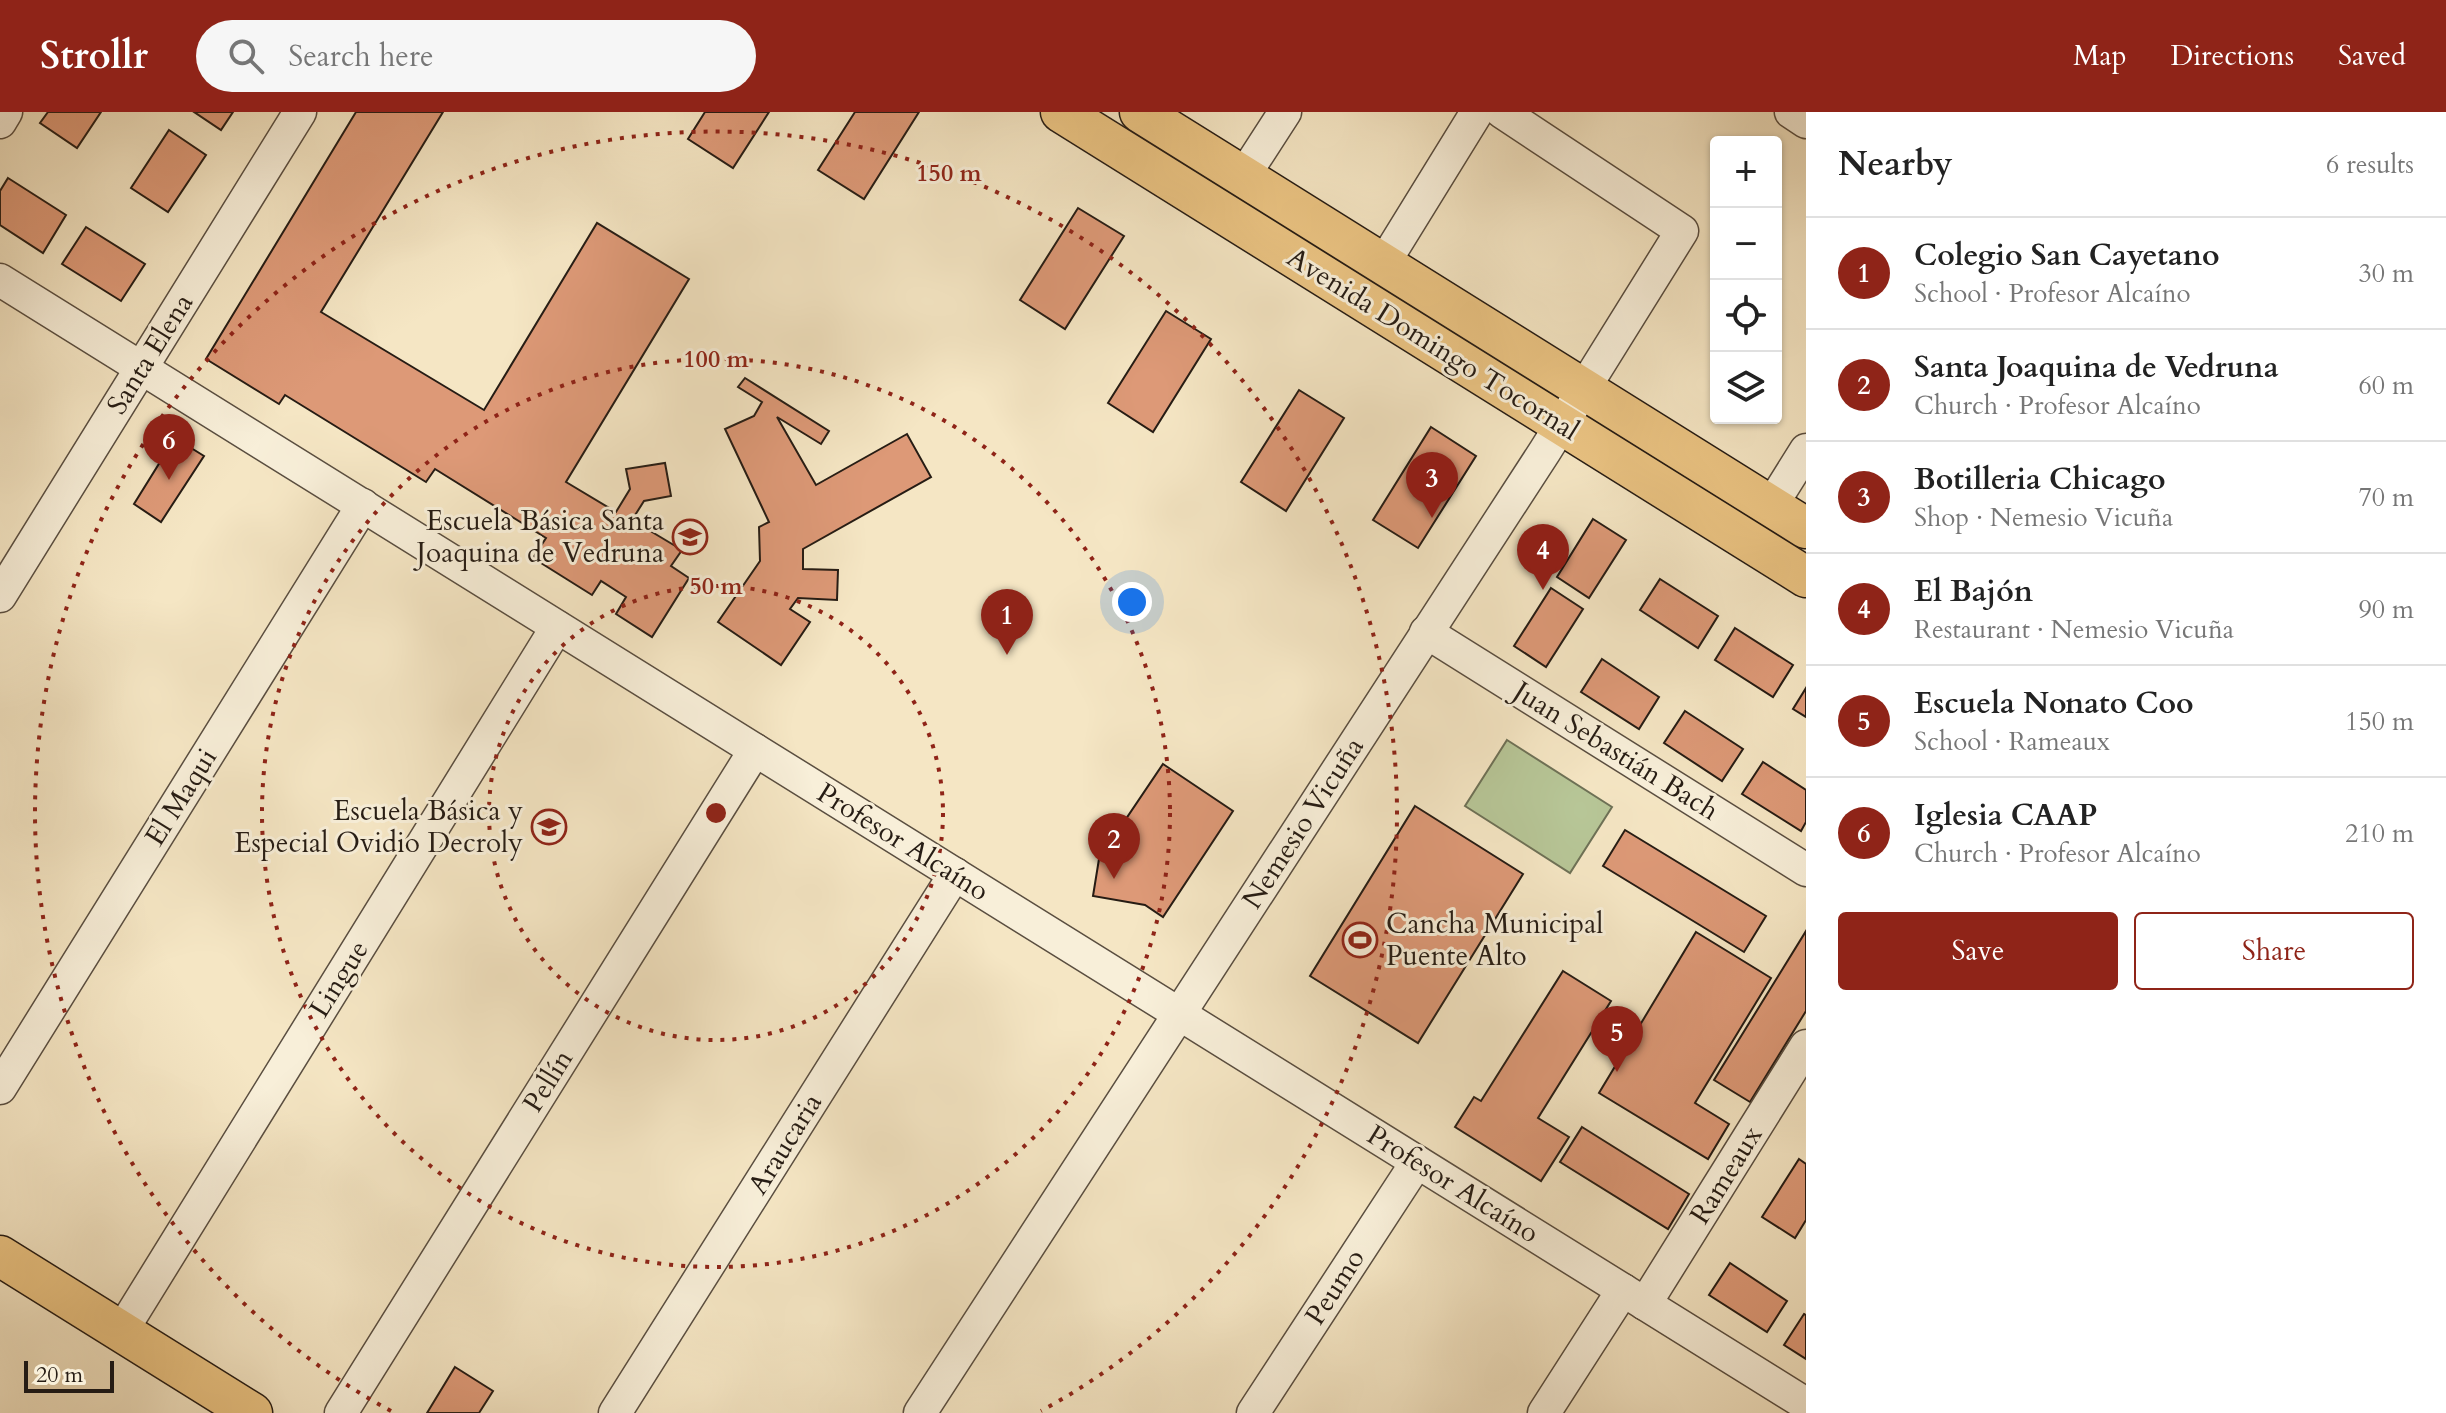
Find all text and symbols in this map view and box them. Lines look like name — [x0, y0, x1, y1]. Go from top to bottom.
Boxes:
search box — [196, 20, 756, 92]
text: Strollr — [40, 30, 148, 82]
icon: search — [224, 34, 268, 78]
text: Search here — [288, 36, 434, 77]
text: Map — [2073, 37, 2127, 75]
text: Directions — [2171, 37, 2294, 75]
text: Saved — [2338, 37, 2406, 75]
map controls — [1710, 136, 1782, 424]
button: + — [1710, 136, 1782, 208]
text: Nearby — [1838, 141, 1953, 187]
text: 6 results — [2326, 147, 2414, 182]
text: 150 m — [916, 157, 983, 190]
button: − — [1710, 208, 1782, 280]
text: Colegio San Cayetano — [1914, 235, 2220, 276]
street label: Avenida Domingo Tocornal — [1280, 238, 1586, 450]
text: 1 — [1857, 256, 1871, 291]
text: 30 m — [2358, 256, 2414, 291]
text: School · Profesor Alcaíno — [1914, 276, 2191, 311]
button: locate — [1710, 280, 1782, 352]
street label: Santa Elena — [98, 286, 202, 422]
text: 100 m — [683, 343, 750, 376]
text: Santa Joaquina de Vedruna — [1914, 347, 2279, 388]
button: layers — [1710, 352, 1782, 424]
text: 2 — [1857, 368, 1871, 403]
text: 60 m — [2358, 368, 2414, 403]
text: Church · Profesor Alcaíno — [1914, 388, 2201, 423]
pin: 6 — [143, 414, 195, 480]
pin: 3 — [1406, 452, 1458, 518]
text: Botilleria Chicago — [1914, 459, 2165, 500]
text: 3 — [1857, 480, 1871, 515]
text: 70 m — [2358, 480, 2414, 515]
text: Shop · Nemesio Vicuña — [1914, 500, 2173, 535]
place label: Escuela Básica Santa Joaquina de Vedruna — [413, 502, 664, 572]
school or university icon: Escuela Básica Santa Joaquina de Vedruna — [671, 518, 709, 556]
pin: 4 — [1517, 524, 1569, 590]
text: 50 m — [689, 570, 743, 603]
text: El Bajón — [1914, 571, 2033, 612]
your location — [1112, 582, 1152, 622]
pin: 1 — [981, 589, 1033, 655]
text: 4 — [1857, 592, 1871, 627]
text: 90 m — [2358, 592, 2414, 627]
text: Restaurant · Nemesio Vicuña — [1914, 612, 2234, 647]
street label: Juan Sebastián Bach — [1503, 670, 1726, 829]
text: Escuela Nonato Coo — [1914, 683, 2194, 724]
text: 5 — [1857, 704, 1871, 739]
text: 150 m — [2345, 704, 2414, 739]
text: School · Rameaux — [1914, 724, 2110, 759]
street label: Nemesio Vicuña — [1233, 730, 1373, 916]
street label: El Maqui — [136, 741, 226, 853]
street label: Profesor Alcaíno — [810, 774, 996, 910]
place label: Escuela Básica y Especial Ovidio Decroly — [234, 792, 523, 862]
text: Iglesia CAAP — [1914, 795, 2097, 836]
centre of rings — [702, 799, 730, 827]
school or university icon: Escuela Básica y Especial Ovidio Decroly — [530, 808, 568, 846]
pin: 2 — [1088, 813, 1140, 879]
text: 6 — [1857, 816, 1871, 851]
text: 210 m — [2345, 816, 2414, 851]
text: Church · Profesor Alcaíno — [1914, 836, 2201, 871]
place label: Cancha Municipal Puente Alto — [1386, 905, 1603, 975]
button: Save — [1838, 912, 2118, 990]
button: Share — [2134, 912, 2414, 990]
sports icon: Cancha Municipal Puente Alto — [1341, 921, 1379, 959]
street label: Lingue — [300, 933, 378, 1025]
pin: 5 — [1591, 1006, 1643, 1072]
street label: Pellín — [514, 1042, 582, 1120]
street label: Araucaria — [739, 1086, 831, 1202]
street label: Profesor Alcaíno — [1360, 1116, 1546, 1252]
street label: Rameaux — [1681, 1119, 1771, 1231]
street label: Peumo — [1296, 1242, 1374, 1332]
scale bar — [24, 1357, 114, 1393]
text: 20 m — [36, 1360, 83, 1390]

